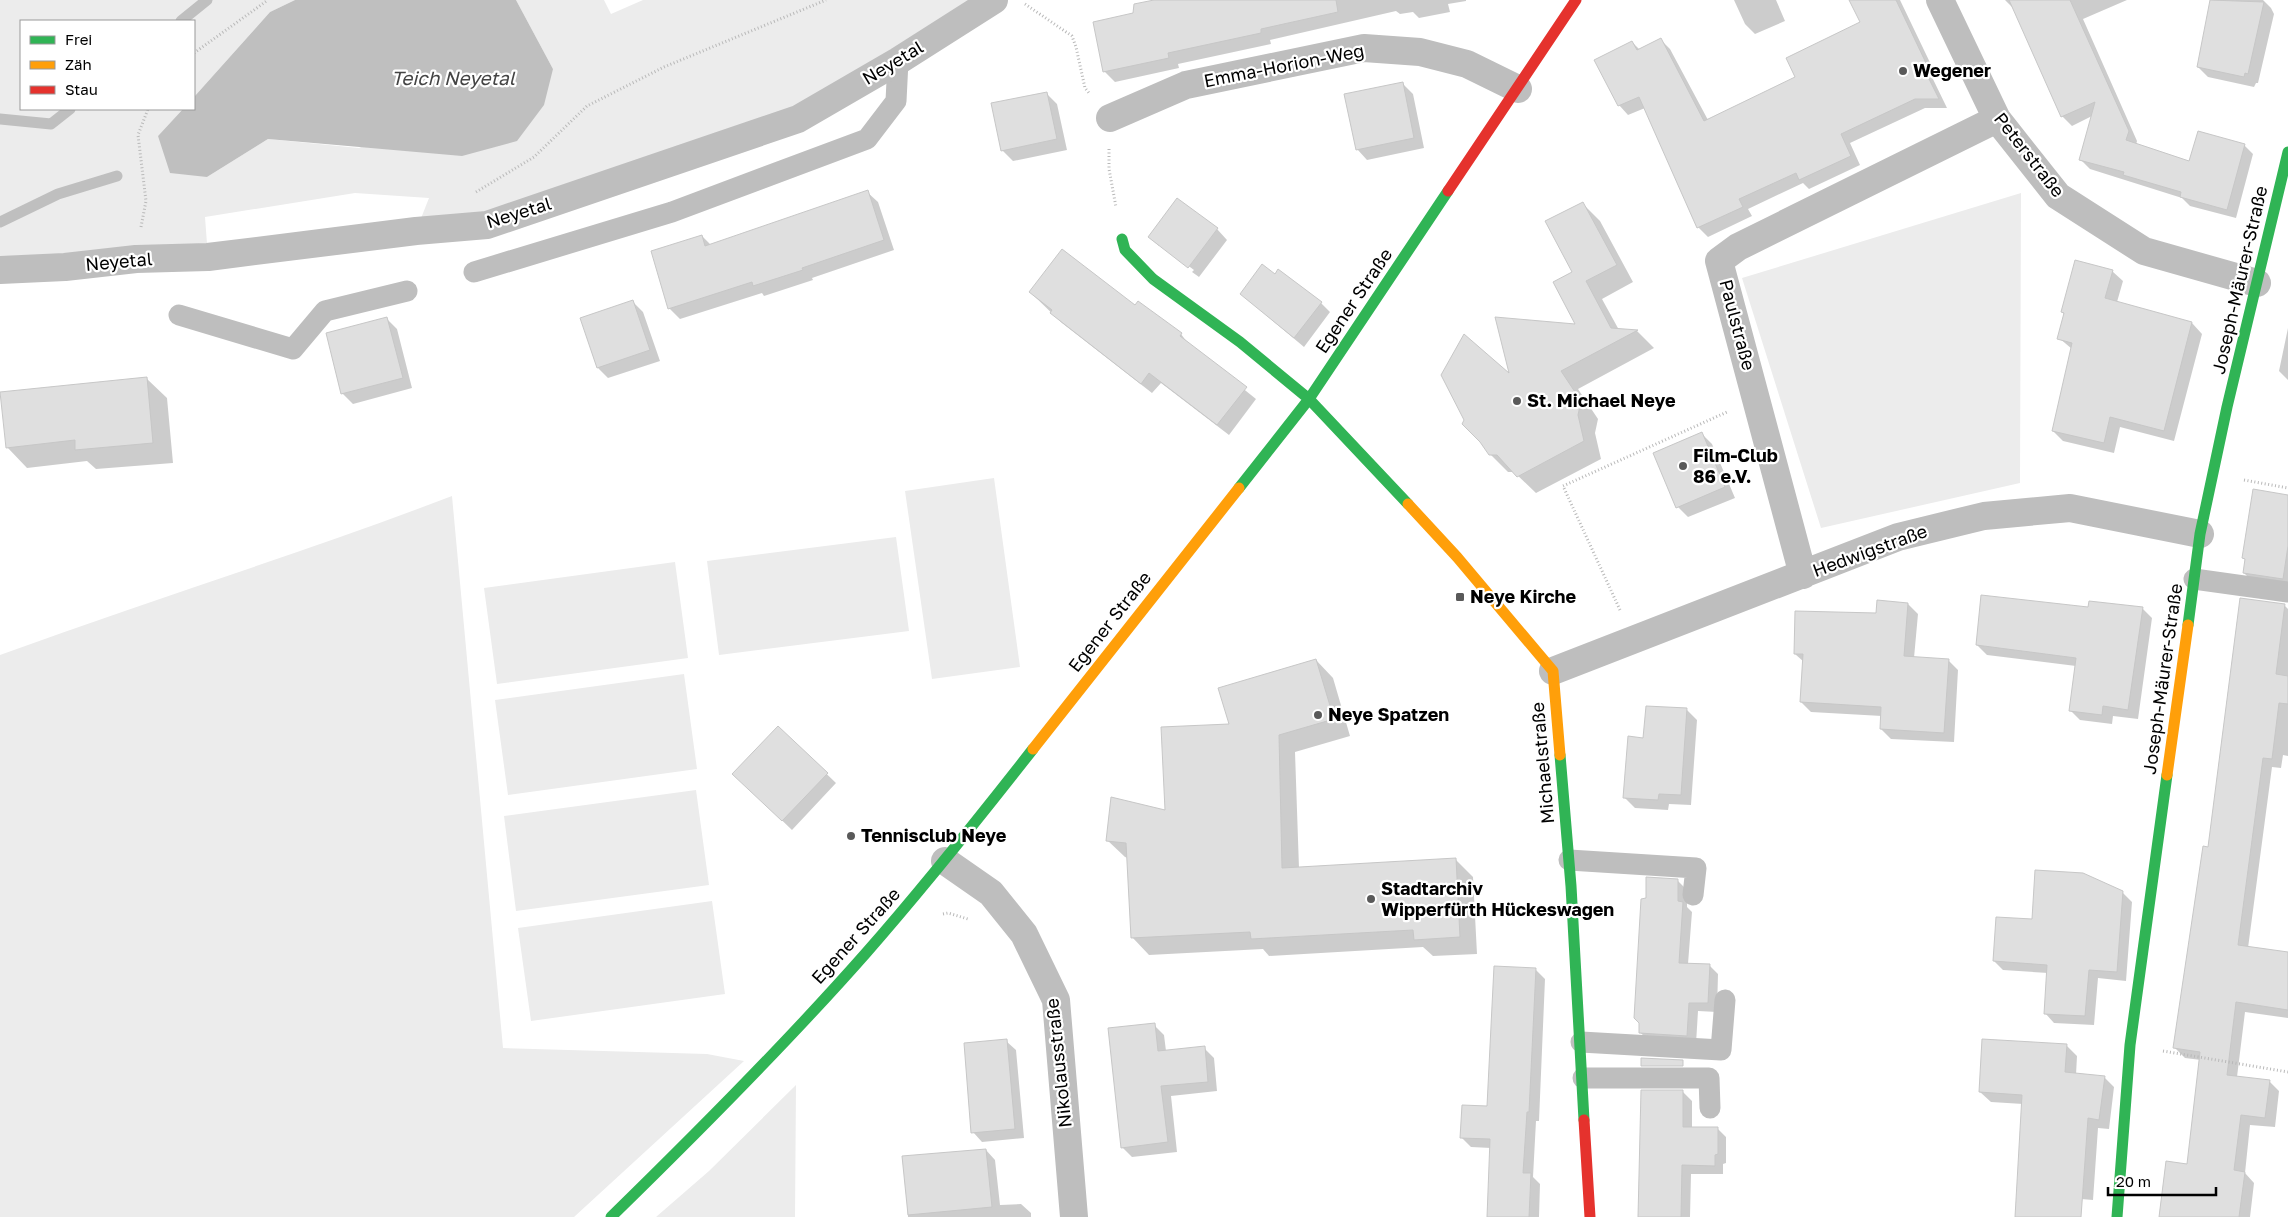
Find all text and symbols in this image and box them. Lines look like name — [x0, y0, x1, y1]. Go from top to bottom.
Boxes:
legend — [20, 20, 195, 110]
text: Frei — [65, 30, 92, 48]
street label: Neyetal — [858, 35, 927, 89]
street label: Emma-Horion-Weg — [1202, 39, 1366, 91]
text: Zäh — [65, 55, 92, 73]
place label: Wegener — [1913, 59, 1991, 81]
marker: Wegener — [1897, 65, 1909, 77]
water label: Teich Neyetal — [391, 66, 516, 89]
text: Stau — [65, 80, 98, 98]
street label: Peterstraße — [1990, 108, 2070, 201]
street label: Joseph-Mäurer-Straße — [2207, 183, 2271, 376]
street label: Neyetal — [483, 192, 554, 232]
street label: Egener Straße — [1310, 244, 1396, 357]
street label: Neyetal — [85, 247, 154, 275]
street label: Paulstraße — [1715, 277, 1761, 373]
place label: St. Michael Neye — [1527, 389, 1676, 411]
marker: St. Michael Neye — [1511, 395, 1523, 407]
place label: Film-Club 86 e.V. — [1693, 444, 1778, 487]
marker: Film-Club 86 e.V. — [1677, 460, 1689, 472]
street label: Hedwigstraße — [1809, 519, 1930, 581]
street label: Egener Straße — [1063, 567, 1155, 676]
street label: Joseph-Mäurer-Straße — [2138, 582, 2186, 776]
place label: Neye Kirche — [1470, 585, 1576, 607]
marker: Neye Kirche — [1454, 591, 1466, 603]
street label: Michaelstraße — [1526, 701, 1558, 825]
place label: Neye Spatzen — [1328, 703, 1449, 725]
marker: Neye Spatzen — [1312, 709, 1324, 721]
place label: Tennisclub Neye — [861, 824, 1007, 846]
marker: Tennisclub Neye — [845, 830, 857, 842]
place label: Stadtarchiv Wipperfürth Hückeswagen — [1381, 877, 1614, 920]
street label: Egener Straße — [806, 883, 904, 988]
marker: Stadtarchiv Wipperfürth Hückeswagen — [1365, 893, 1377, 905]
street label: Nikolausstraße — [1040, 997, 1076, 1129]
scale bar — [2108, 1164, 2216, 1196]
text: 20 m — [2116, 1172, 2151, 1190]

